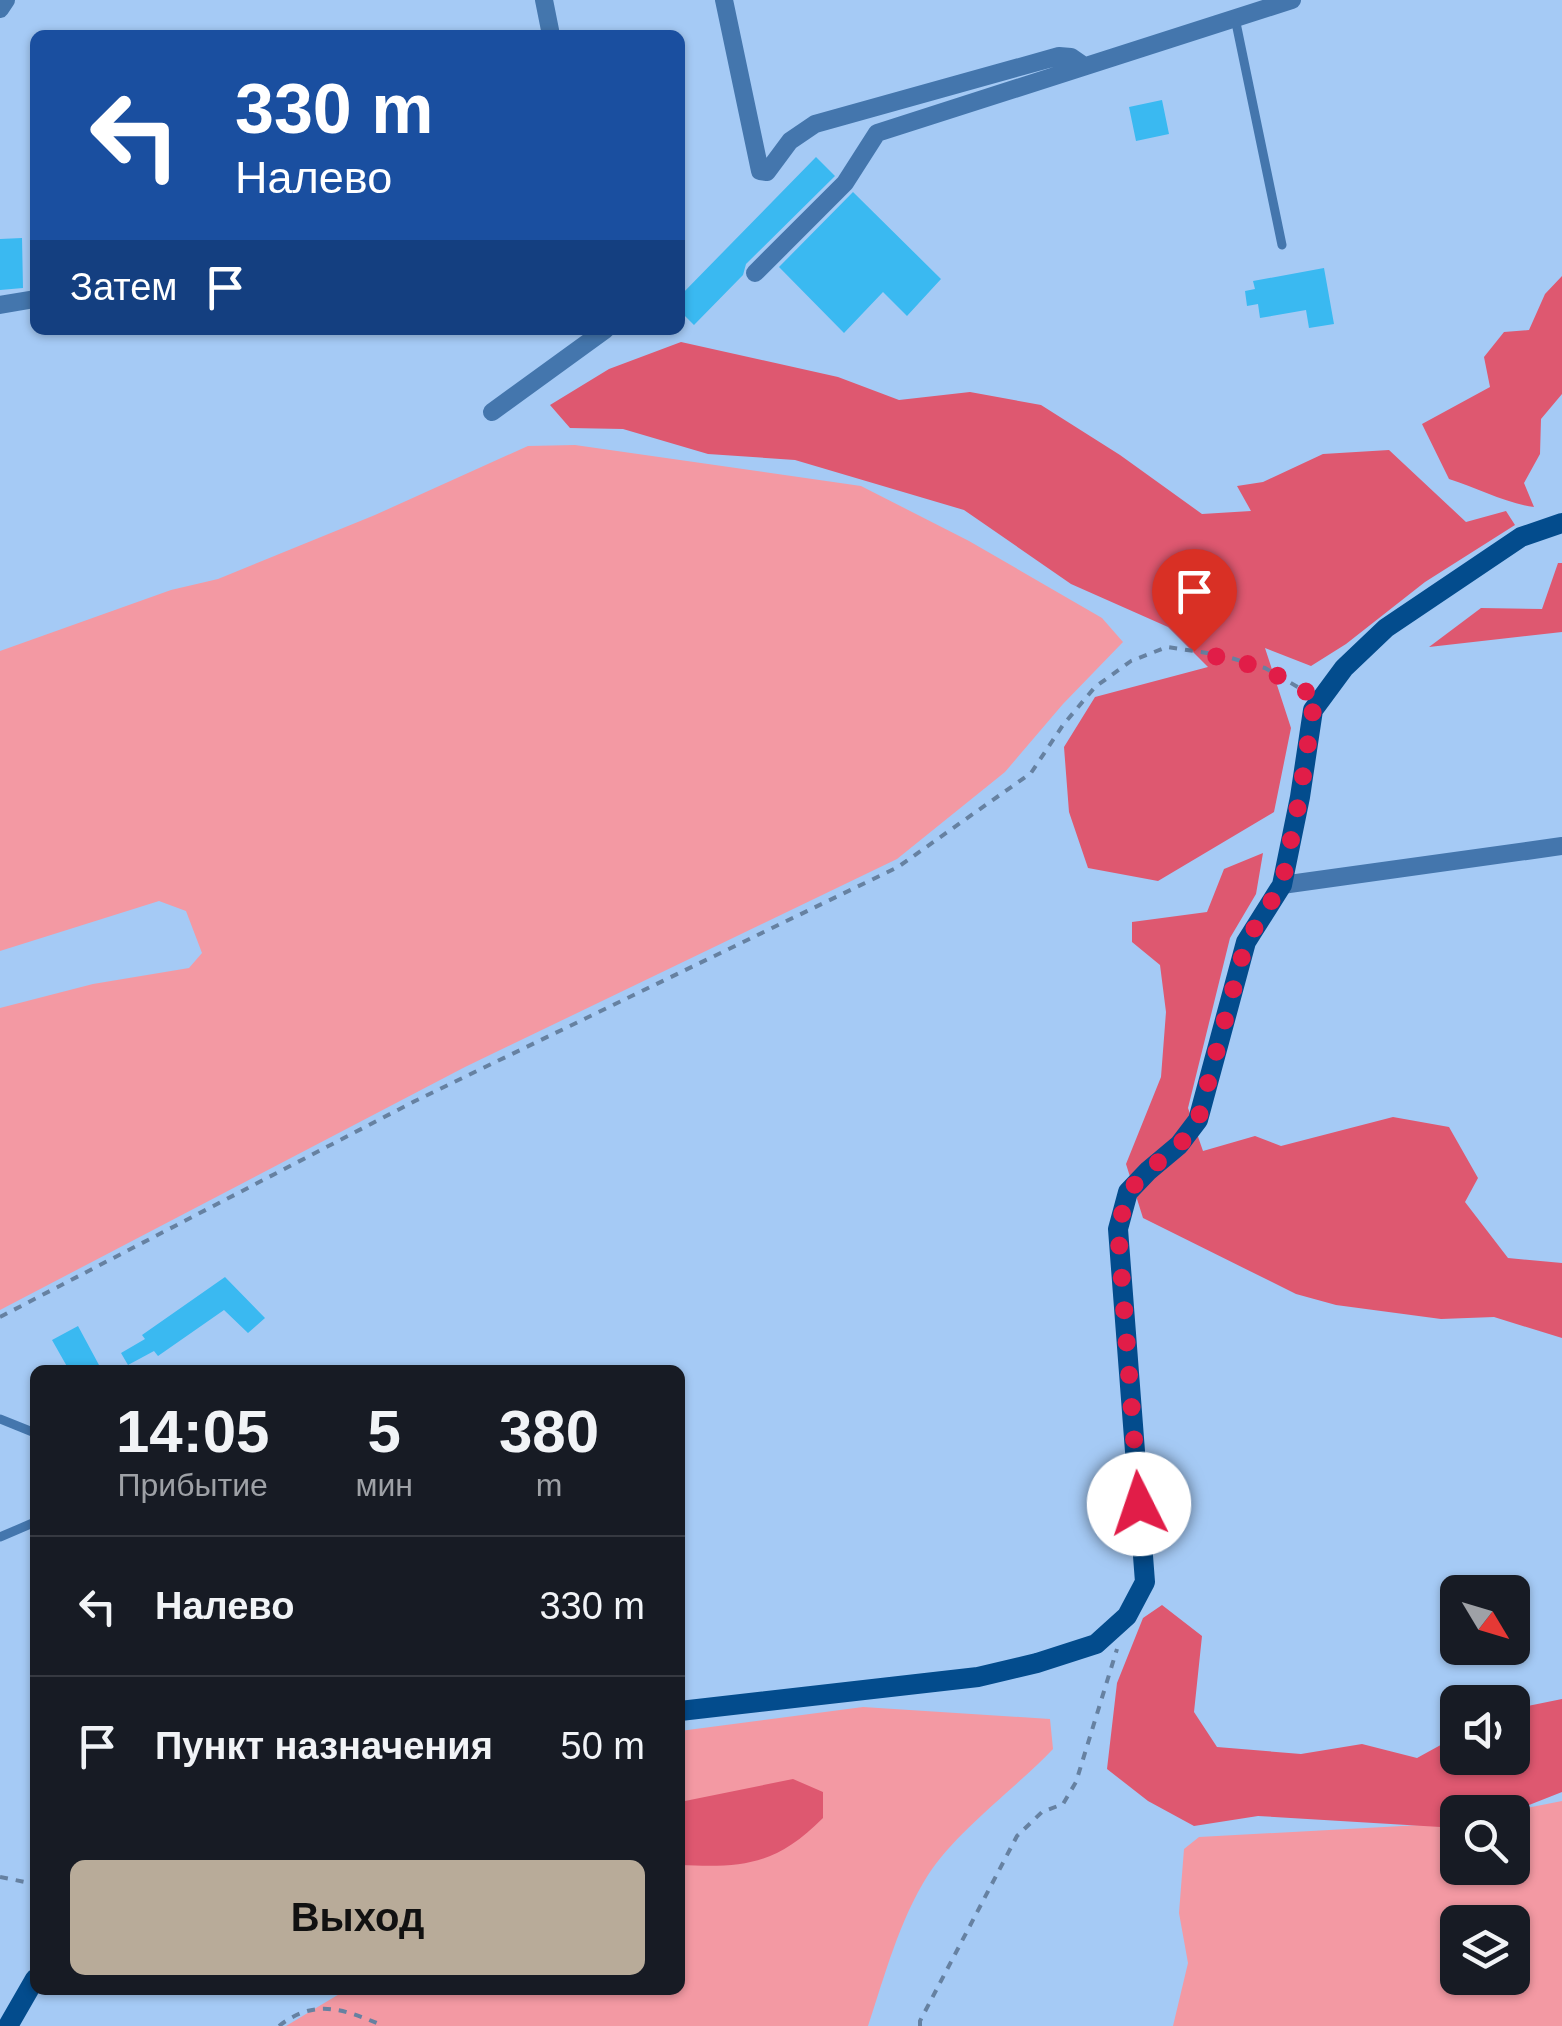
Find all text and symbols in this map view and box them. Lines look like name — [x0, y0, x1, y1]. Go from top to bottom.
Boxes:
icon: left — [70, 70, 200, 200]
text: 330 m — [235, 70, 433, 148]
text: Налево — [235, 152, 392, 203]
icon: arrive — [198, 260, 253, 315]
text: Затем — [70, 266, 178, 308]
pin — [1152, 549, 1237, 652]
icon: arrive — [1167, 564, 1222, 619]
text: 14:05 — [116, 1398, 269, 1465]
text: 5 — [367, 1398, 401, 1465]
text: 380 — [499, 1398, 599, 1465]
position arrow — [1087, 1452, 1191, 1556]
text: Прибытие — [118, 1467, 268, 1503]
text: мин — [355, 1467, 413, 1503]
text: m — [536, 1467, 562, 1503]
north arrow — [1440, 1575, 1530, 1665]
map controls — [1440, 1575, 1530, 1995]
icon: left — [70, 1579, 125, 1634]
text: Налево — [155, 1585, 294, 1627]
text: 330 m — [539, 1585, 645, 1627]
button: sound — [1440, 1685, 1530, 1775]
icon: arrive — [70, 1719, 125, 1774]
text: Пункт назначения — [155, 1725, 493, 1767]
text: 50 m — [561, 1725, 645, 1767]
button: search — [1440, 1795, 1530, 1885]
button: Выход — [70, 1860, 645, 1975]
button: layers — [1440, 1905, 1530, 1995]

